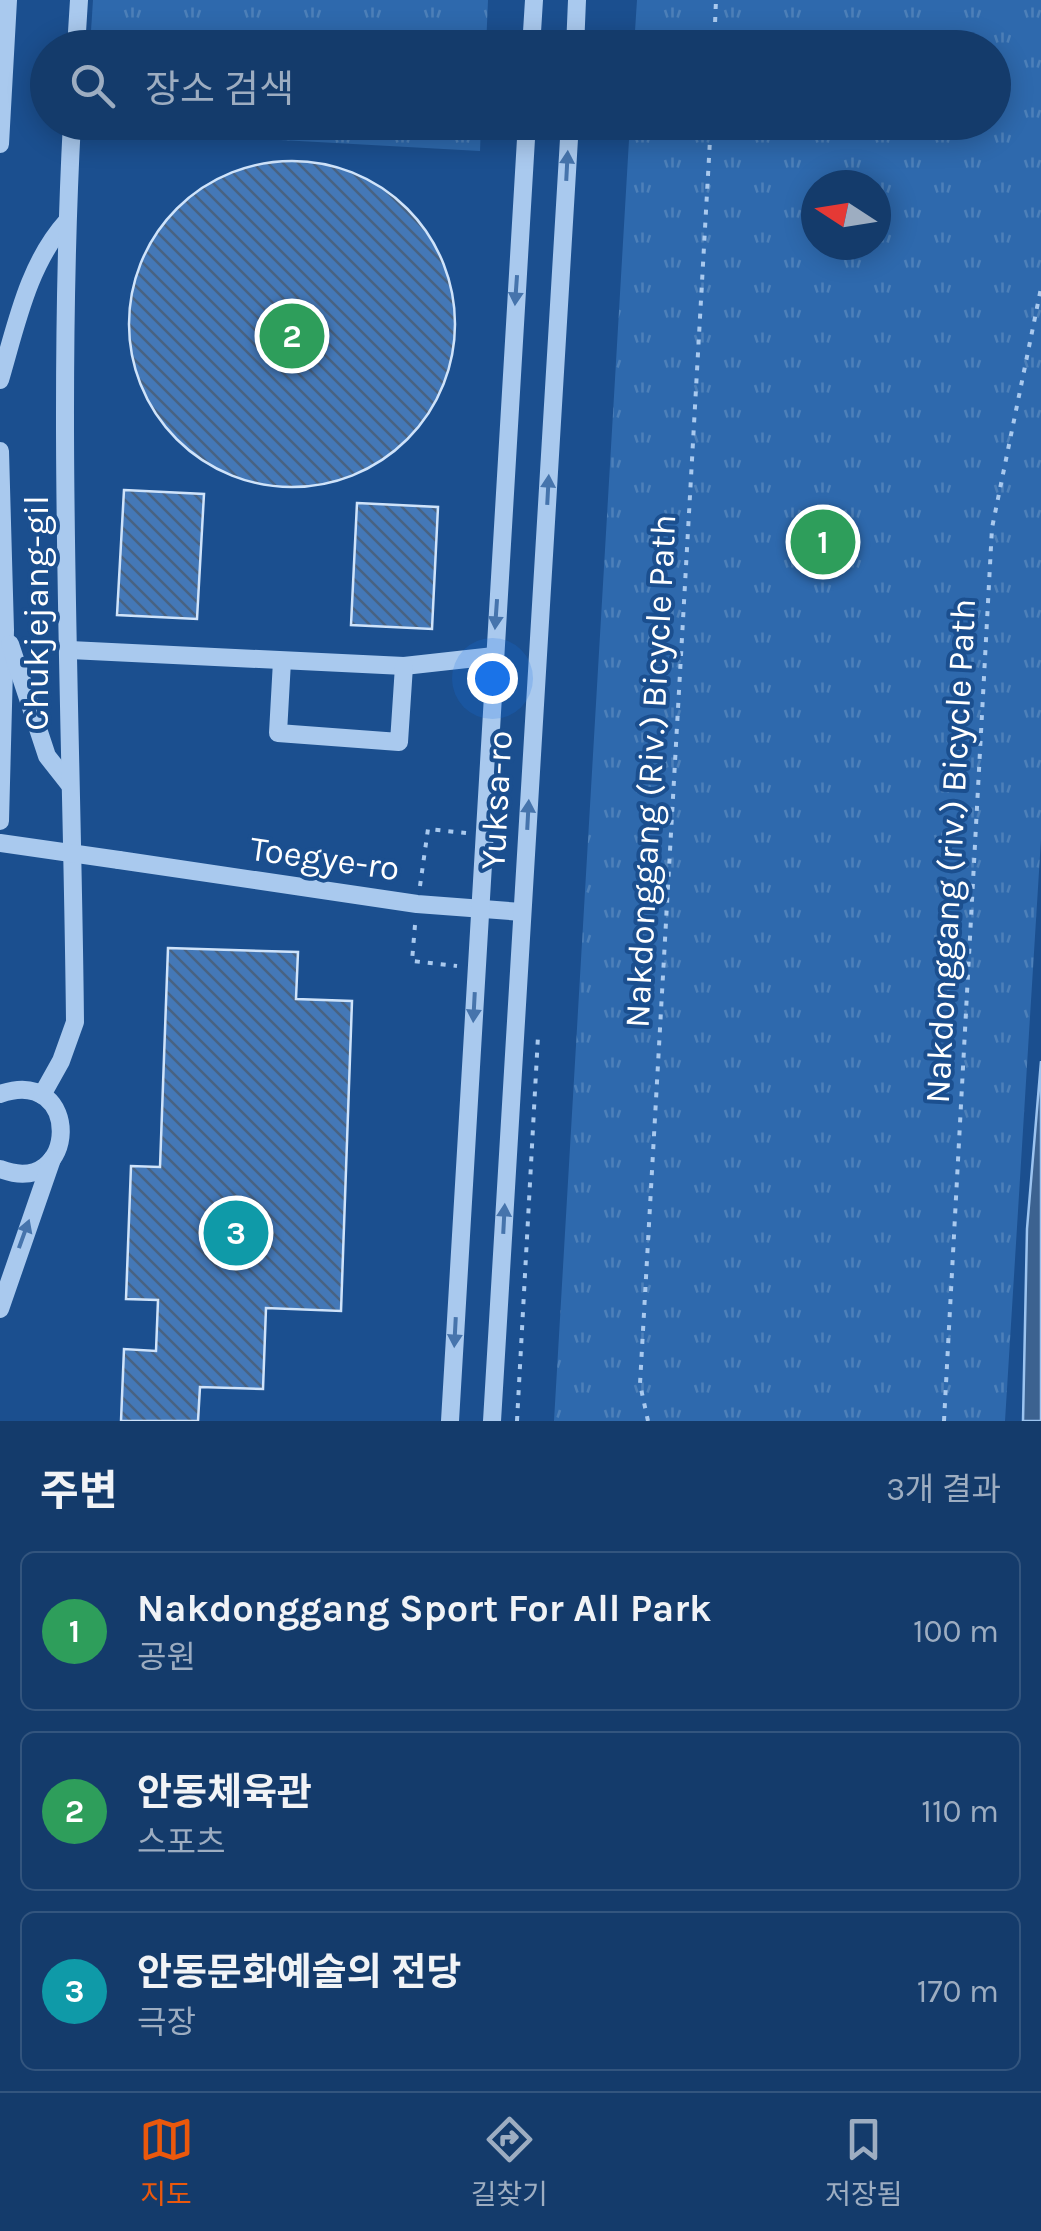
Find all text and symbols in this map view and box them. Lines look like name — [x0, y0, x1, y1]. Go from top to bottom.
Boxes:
search box — [30, 30, 1011, 140]
icon: search — [65, 58, 120, 113]
text: 장소 검색 — [145, 67, 294, 112]
one-way arrow — [559, 149, 575, 181]
north arrow — [801, 170, 891, 260]
one-way arrow — [508, 274, 524, 306]
pin: 2 — [260, 298, 324, 374]
one-way arrow — [540, 474, 556, 506]
street label: Chukjejang-gil — [16, 495, 57, 731]
pin: 1 — [790, 504, 856, 580]
street label: Nakdonggang (Riv.) Bicycle Path — [617, 513, 684, 1029]
street label: Nakdonggang (riv.) Bicycle Path — [917, 597, 984, 1105]
one-way arrow — [488, 599, 504, 631]
your location — [467, 653, 518, 704]
street label: Yuksa-ro — [472, 729, 521, 871]
one-way arrow — [520, 798, 536, 830]
street label: Toegye-ro — [248, 828, 402, 889]
one-way arrow — [466, 992, 482, 1024]
pin: 3 — [204, 1196, 268, 1270]
one-way arrow — [496, 1202, 512, 1234]
one-way arrow — [17, 1218, 32, 1248]
one-way arrow — [447, 1316, 463, 1348]
text: 주변 — [40, 1466, 117, 1516]
text: 3개 결과 — [886, 1471, 1001, 1508]
text: Nakdonggang Sport For All Park — [137, 1586, 712, 1631]
text: 1 — [69, 1613, 80, 1650]
text: 100 m — [913, 1613, 999, 1650]
text: 공원 — [137, 1639, 196, 1676]
text: 안동체육관 — [137, 1770, 312, 1815]
text: 2 — [65, 1793, 84, 1830]
text: 110 m — [921, 1793, 999, 1830]
text: 스포츠 — [137, 1824, 225, 1861]
text: 안동문화예술의 전당 — [137, 1950, 461, 1995]
text: 3 — [65, 1973, 84, 2010]
text: 170 m — [917, 1973, 999, 2010]
text: 극장 — [137, 2004, 196, 2041]
tab: 지도 — [139, 2112, 194, 2212]
tab: 길찾기 — [471, 2112, 548, 2212]
tab: 저장됨 — [825, 2112, 902, 2212]

